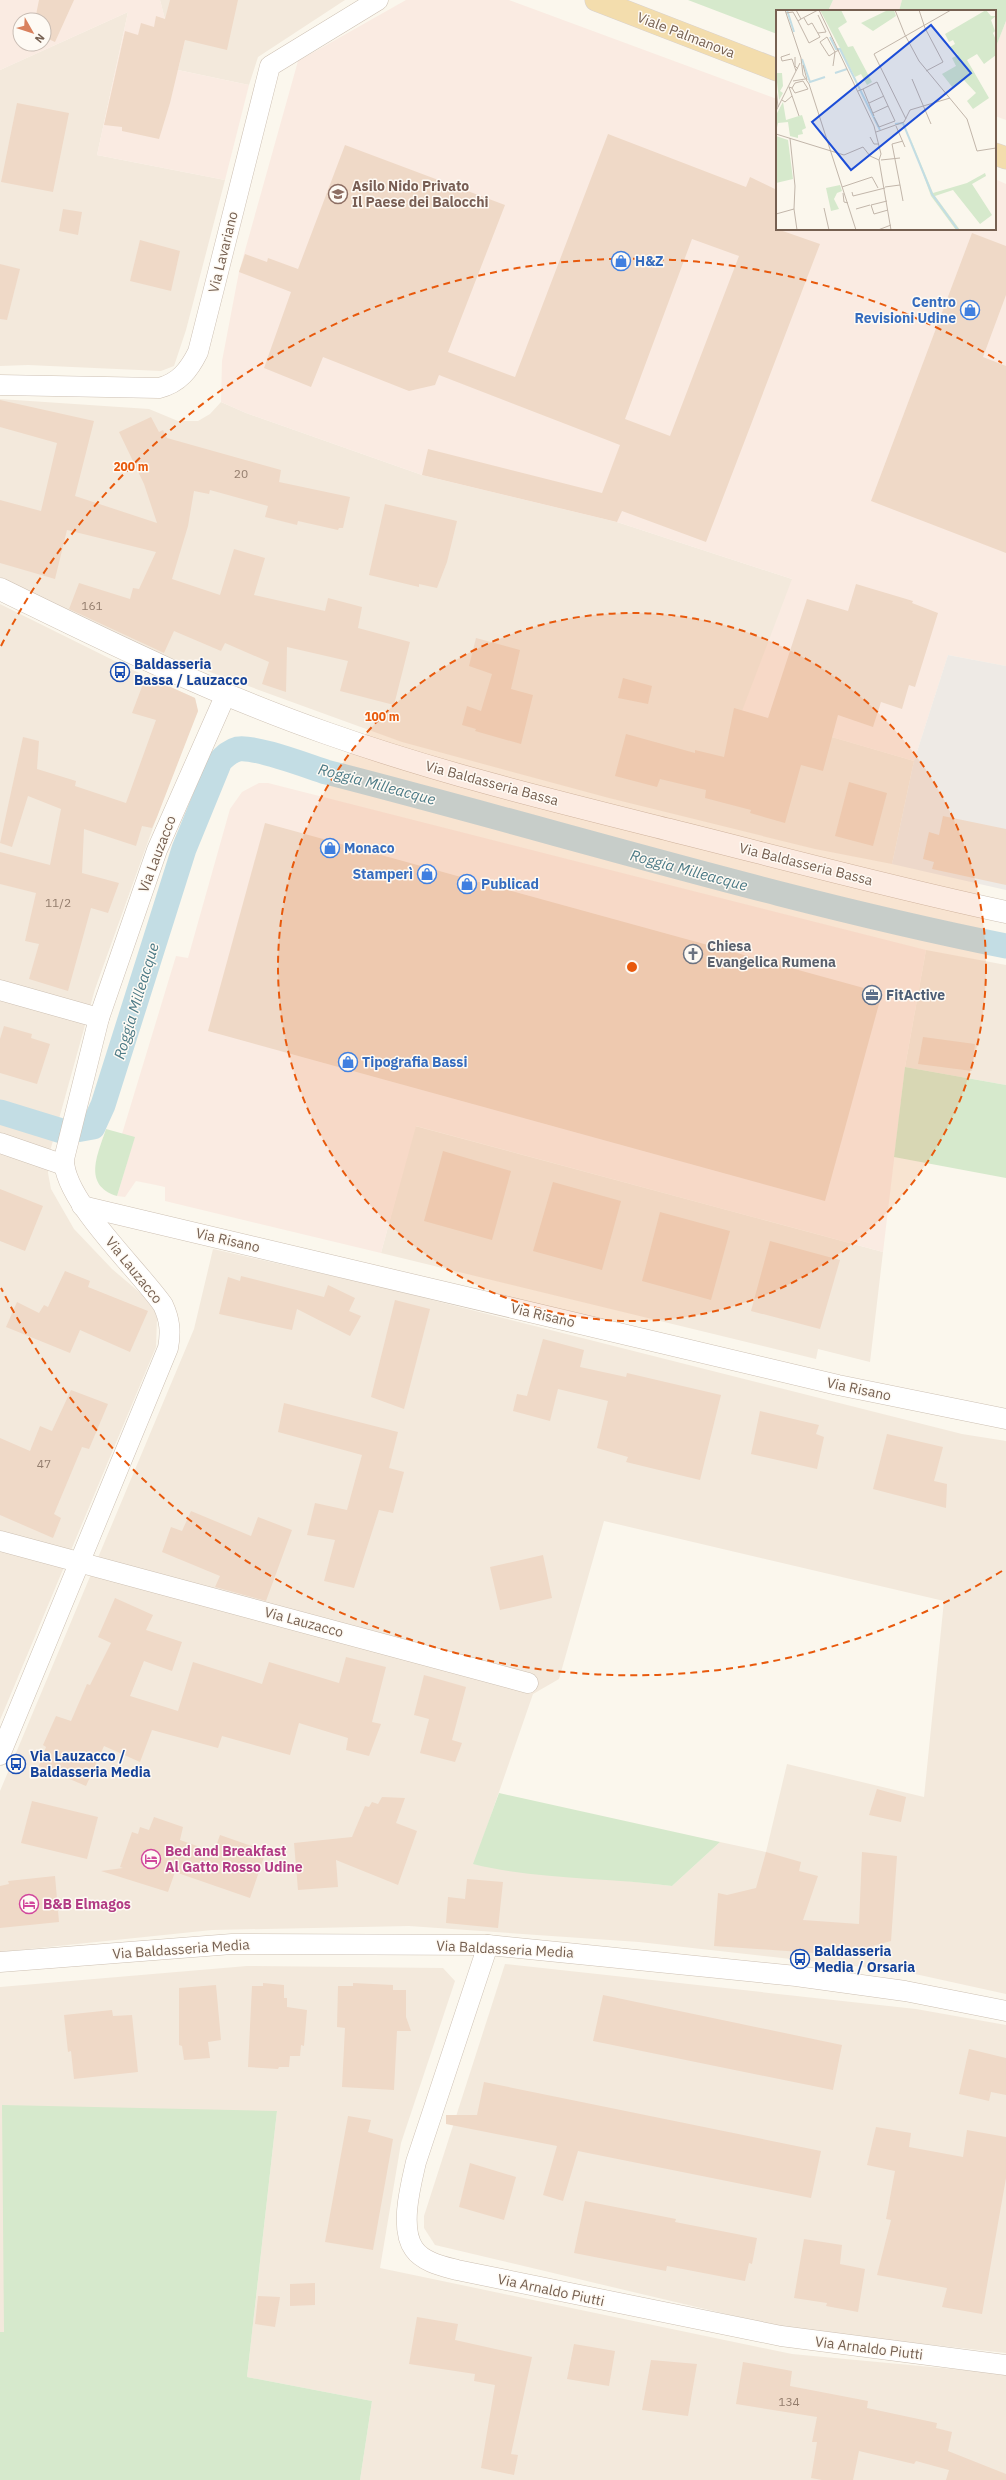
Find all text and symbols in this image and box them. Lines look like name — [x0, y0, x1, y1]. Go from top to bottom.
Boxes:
street label: Viale Palmanova — [634, 8, 738, 62]
inset map — [776, 10, 996, 230]
north arrow — [12, 12, 52, 52]
text: N — [32, 31, 48, 46]
place label: Asilo Nido Privato Il Paese dei Balocchi — [352, 177, 489, 211]
school or university icon: Asilo Nido Privato Il Paese dei Balocchi — [327, 183, 349, 205]
street label: Via Lavariano — [204, 209, 242, 295]
shop icon: H&Z — [610, 250, 632, 272]
place label: H&Z — [635, 252, 664, 270]
place label: Centro Revisioni Udine — [854, 293, 956, 327]
shop icon: Centro Revisioni Udine — [959, 299, 981, 321]
text: 200 m — [113, 459, 149, 474]
house number: 20 — [234, 466, 248, 481]
house number: 161 — [81, 598, 103, 613]
place label: Baldasseria Bassa / Lauzacco — [134, 655, 248, 689]
bus stop icon: Baldasseria Bassa / Lauzacco — [109, 661, 131, 683]
text: 100 m — [364, 709, 400, 724]
street label: Via Baldasseria Bassa — [423, 757, 561, 810]
water label: Roggia Milleacque — [316, 759, 438, 809]
street label: Via Lauzacco — [134, 813, 180, 895]
shop icon: Monaco — [319, 837, 341, 859]
place label: Monaco — [344, 839, 395, 857]
street label: Via Baldasseria Bassa — [737, 839, 875, 889]
water label: Roggia Milleacque — [628, 845, 750, 895]
shop icon: Stamperì — [416, 863, 438, 885]
place label: Stamperì — [352, 865, 413, 883]
shop icon: Publicad — [456, 873, 478, 895]
place label: Publicad — [481, 875, 539, 893]
house number: 11/2 — [45, 895, 71, 910]
place label: Chiesa Evangelica Rumena — [707, 937, 836, 971]
water label: Roggia Milleacque — [109, 940, 163, 1061]
church icon: Chiesa Evangelica Rumena — [682, 943, 704, 965]
centre of rings — [625, 960, 639, 974]
office icon: FitActive — [861, 984, 883, 1006]
place label: FitActive — [886, 986, 945, 1004]
shop icon: Tipografia Bassi — [337, 1051, 359, 1073]
place label: Tipografia Bassi — [362, 1053, 467, 1071]
street label: Via Risano — [194, 1224, 262, 1256]
street label: Via Lauzacco — [102, 1233, 167, 1307]
street label: Via Risano — [509, 1299, 577, 1331]
street label: Via Risano — [825, 1373, 893, 1405]
house number: 47 — [37, 1456, 51, 1471]
street label: Via Lauzacco — [263, 1603, 346, 1641]
place label: Via Lauzacco / Baldasseria Media — [30, 1747, 151, 1781]
bus stop icon: Via Lauzacco / Baldasseria Media — [5, 1753, 27, 1775]
place label: Bed and Breakfast Al Gatto Rosso Udine — [165, 1842, 303, 1876]
hotel icon: Bed and Breakfast Al Gatto Rosso Udine — [140, 1848, 162, 1870]
hotel icon: B&B Elmagos — [18, 1893, 40, 1915]
place label: B&B Elmagos — [43, 1895, 131, 1913]
street label: Via Baldasseria Media — [112, 1935, 251, 1963]
street label: Via Baldasseria Media — [436, 1936, 575, 1962]
place label: Baldasseria Media / Orsaria — [814, 1942, 915, 1976]
bus stop icon: Baldasseria Media / Orsaria — [789, 1948, 811, 1970]
street label: Via Arnaldo Piutti — [496, 2270, 606, 2310]
street label: Via Arnaldo Piutti — [814, 2332, 924, 2364]
house number: 134 — [778, 2394, 800, 2409]

